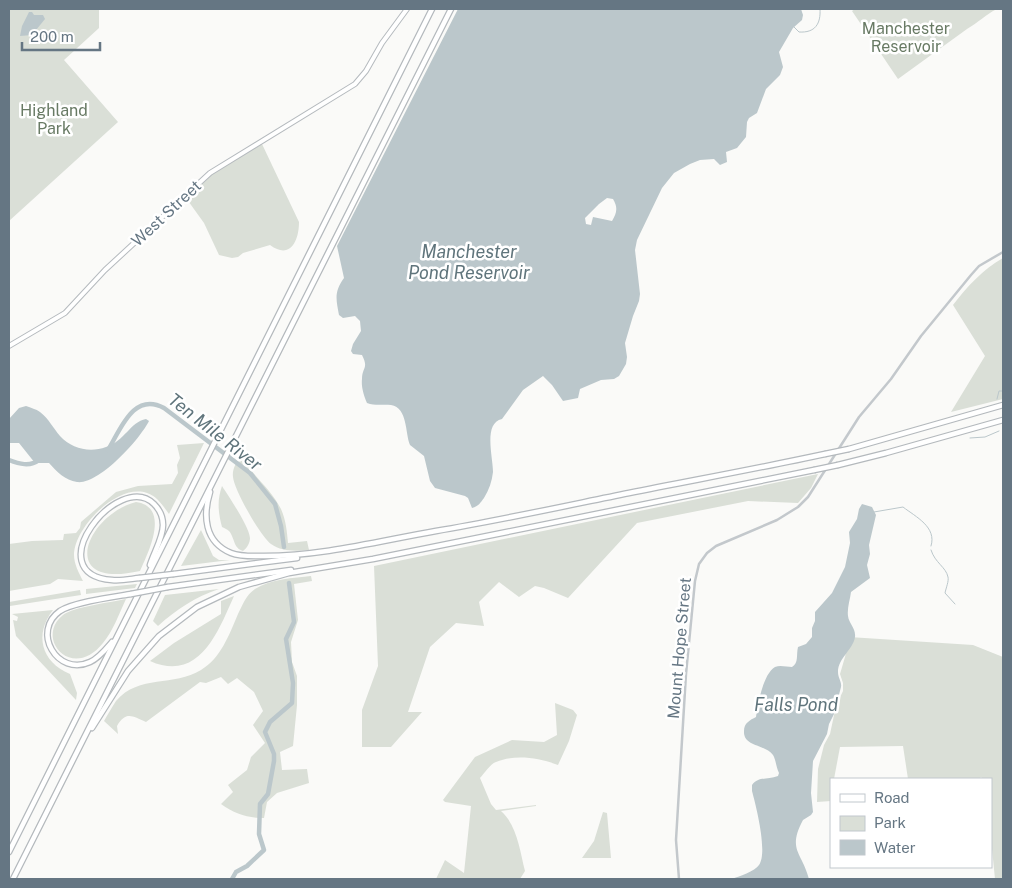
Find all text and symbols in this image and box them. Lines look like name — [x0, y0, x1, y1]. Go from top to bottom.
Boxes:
park label: Manchester Reservoir — [862, 19, 950, 56]
scale bar — [22, 20, 100, 52]
text: 200 m — [30, 28, 74, 45]
park label: Highland Park — [20, 101, 88, 138]
street label: West Street — [128, 176, 205, 250]
water label: Manchester Pond Reservoir — [408, 241, 530, 283]
water label: Ten Mile River — [164, 388, 267, 475]
street label: Mount Hope Street — [664, 577, 695, 719]
water label: Falls Pond — [754, 694, 839, 715]
legend — [830, 778, 992, 868]
text: Road — [874, 789, 910, 806]
text: Park — [874, 814, 906, 831]
text: Water — [874, 839, 916, 856]

